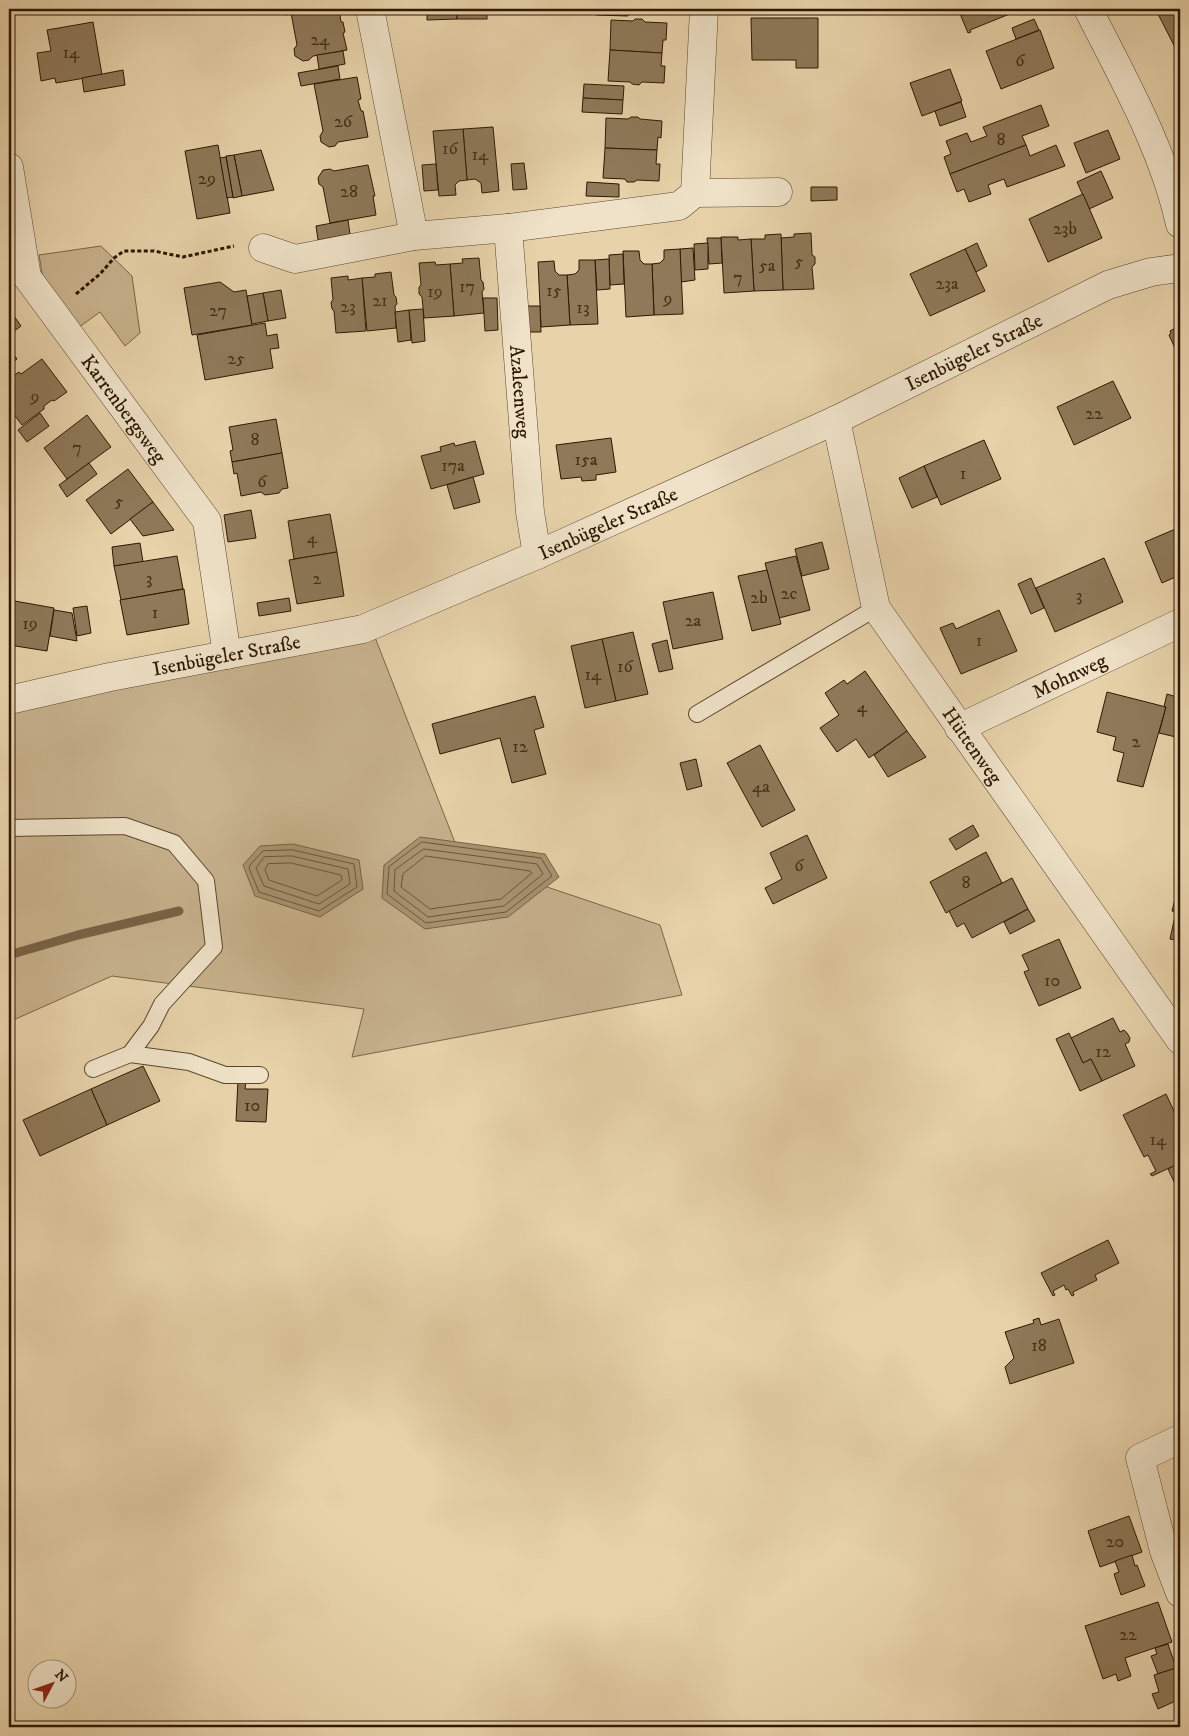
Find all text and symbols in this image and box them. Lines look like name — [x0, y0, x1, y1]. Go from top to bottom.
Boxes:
house number: 24 — [310, 29, 330, 51]
house number: 14 — [63, 42, 80, 64]
house number: 6 — [1015, 50, 1025, 72]
house number: 26 — [334, 111, 353, 133]
house number: 8 — [996, 129, 1006, 151]
house number: 16 — [442, 138, 459, 160]
house number: 14 — [472, 144, 489, 166]
house number: 29 — [198, 168, 216, 190]
house number: 28 — [340, 181, 358, 203]
house number: 23b — [1053, 218, 1077, 240]
house number: 5 — [795, 251, 804, 273]
house number: 5a — [759, 255, 776, 277]
house number: 7 — [733, 267, 743, 289]
house number: 23a — [935, 273, 959, 295]
house number: 17 — [459, 276, 475, 298]
house number: 15 — [546, 280, 562, 302]
house number: 19 — [427, 281, 443, 303]
house number: 9 — [663, 288, 672, 310]
house number: 21 — [372, 290, 388, 312]
house number: 23 — [340, 296, 356, 318]
house number: 13 — [576, 297, 590, 319]
house number: 27 — [209, 300, 227, 322]
street label: Isenbügeler Straße — [902, 308, 1047, 398]
street label: Azaleenweg — [503, 344, 535, 439]
house number: 25 — [227, 348, 245, 370]
street label: Karrenbergsweg — [75, 350, 171, 469]
house number: 9 — [30, 386, 39, 408]
house number: 22 — [1085, 403, 1103, 425]
house number: 8 — [250, 429, 260, 451]
house number: 7 — [72, 437, 82, 459]
house number: 15a — [574, 449, 598, 471]
house number: 17a — [441, 455, 465, 477]
house number: 1 — [960, 463, 966, 485]
house number: 6 — [257, 471, 267, 493]
street label: Isenbügeler Straße — [535, 482, 682, 567]
house number: 5 — [115, 491, 124, 513]
house number: 4 — [307, 527, 318, 549]
house number: 3 — [146, 568, 152, 590]
house number: 2 — [313, 568, 322, 590]
house number: 2c — [781, 583, 798, 605]
house number: 3 — [1076, 585, 1082, 607]
house number: 2b — [750, 587, 768, 609]
house number: 1 — [152, 602, 158, 624]
house number: 2a — [685, 610, 702, 632]
house number: 19 — [22, 613, 38, 635]
street label: Isenbügeler Straße — [151, 630, 303, 683]
house number: 1 — [976, 630, 982, 652]
street label: Mohnweg — [1029, 649, 1111, 705]
house number: 16 — [617, 656, 634, 678]
house number: 14 — [585, 664, 602, 686]
house number: 4 — [857, 696, 868, 718]
street label: Hüttenweg — [936, 703, 1007, 790]
house number: 2 — [1132, 731, 1141, 753]
house number: 12 — [512, 736, 528, 758]
house number: 4a — [752, 776, 770, 798]
house number: 6 — [794, 855, 804, 877]
house number: 8 — [961, 872, 971, 894]
house number: 10 — [1044, 970, 1060, 992]
house number: 12 — [1095, 1041, 1111, 1063]
house number: 10 — [244, 1095, 260, 1117]
house number: 14 — [1150, 1129, 1167, 1151]
house number: 18 — [1031, 1335, 1047, 1357]
house number: 20 — [1106, 1531, 1124, 1553]
house number: 22 — [1119, 1624, 1137, 1646]
north arrow — [28, 1658, 78, 1708]
text: N — [50, 1666, 72, 1687]

